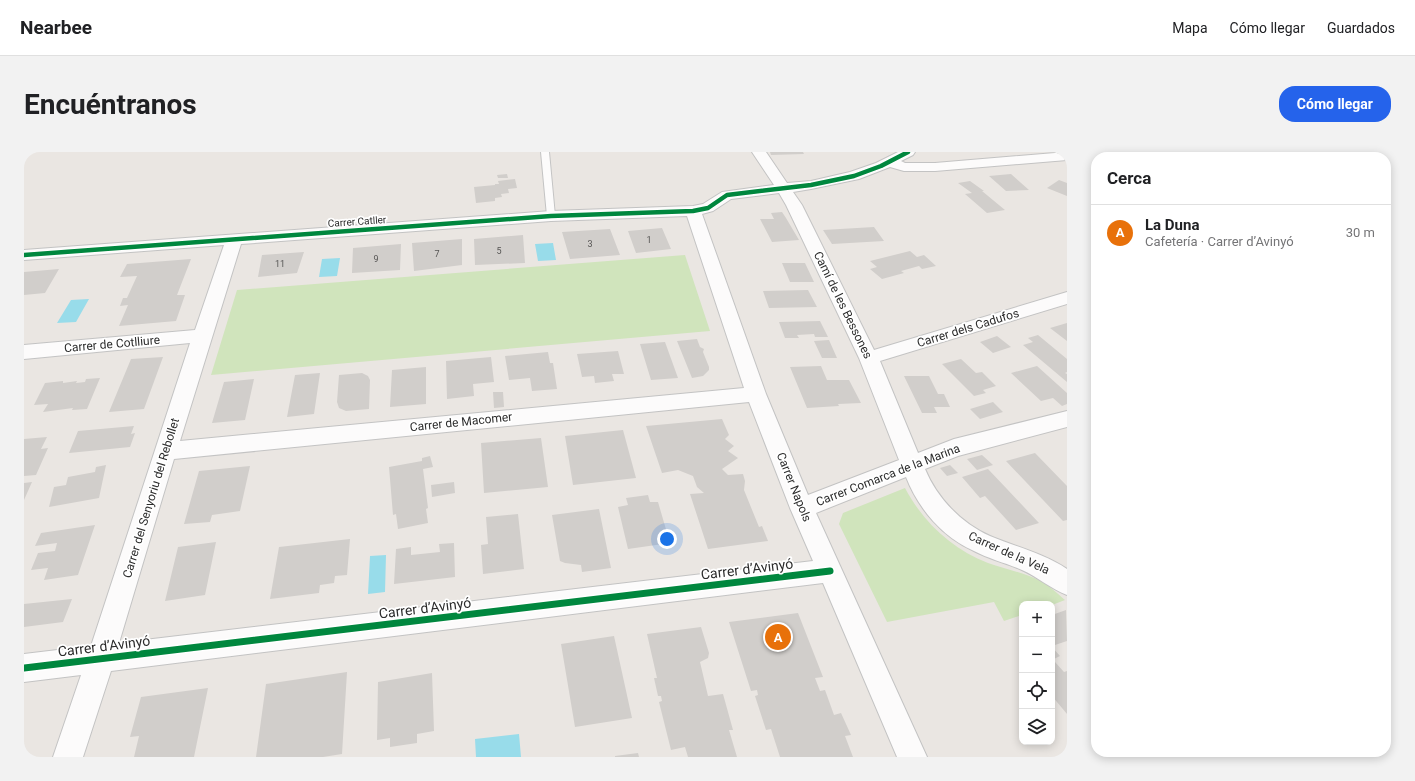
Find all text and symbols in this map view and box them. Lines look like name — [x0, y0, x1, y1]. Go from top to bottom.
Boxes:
text: Nearbee — [20, 16, 92, 39]
text: Mapa — [1172, 20, 1208, 36]
text: Cómo llegar — [1230, 20, 1305, 36]
text: Guardados — [1327, 20, 1395, 36]
button: Cómo llegar — [1279, 86, 1391, 122]
text: Encuéntranos — [24, 88, 197, 121]
text: Cerca — [1107, 168, 1151, 188]
street label: Carrer Catller — [327, 214, 387, 229]
text: La Duna — [1145, 216, 1199, 234]
text: A — [1116, 225, 1124, 240]
text: 30 m — [1346, 225, 1375, 240]
text: Cafetería · Carrer d’Avinyó — [1145, 234, 1294, 249]
house number: 1 — [646, 235, 652, 245]
house number: 3 — [587, 239, 593, 249]
house number: 5 — [496, 246, 502, 256]
house number: 7 — [434, 249, 440, 259]
street label: Camí de les Bessones — [811, 249, 875, 361]
house number: 9 — [373, 254, 379, 264]
house number: 11 — [275, 259, 285, 269]
street label: Carrer dels Cadufos — [915, 306, 1021, 350]
street label: Carrer de Cotlliure — [64, 333, 160, 355]
street label: Carrer de Macomer — [409, 410, 513, 434]
street label: Carrer del Senyoriu del Rebollet — [120, 416, 182, 580]
street label: Carrer Comarca de la Marina — [814, 441, 962, 509]
street label: Carrer Napols — [774, 450, 814, 524]
your location — [657, 529, 677, 549]
street label: Carrer de la Vela — [966, 529, 1052, 577]
street label: Carrer d’Avinyó — [700, 555, 794, 583]
street label: Carrer d’Avinyó — [378, 594, 472, 622]
map controls — [1019, 601, 1055, 745]
button: + — [1019, 601, 1055, 637]
pin: A — [765, 622, 791, 652]
street label: Carrer d’Avinyó — [57, 632, 151, 660]
button: − — [1019, 637, 1055, 673]
button: locate — [1019, 673, 1055, 709]
button: layers — [1019, 709, 1055, 745]

